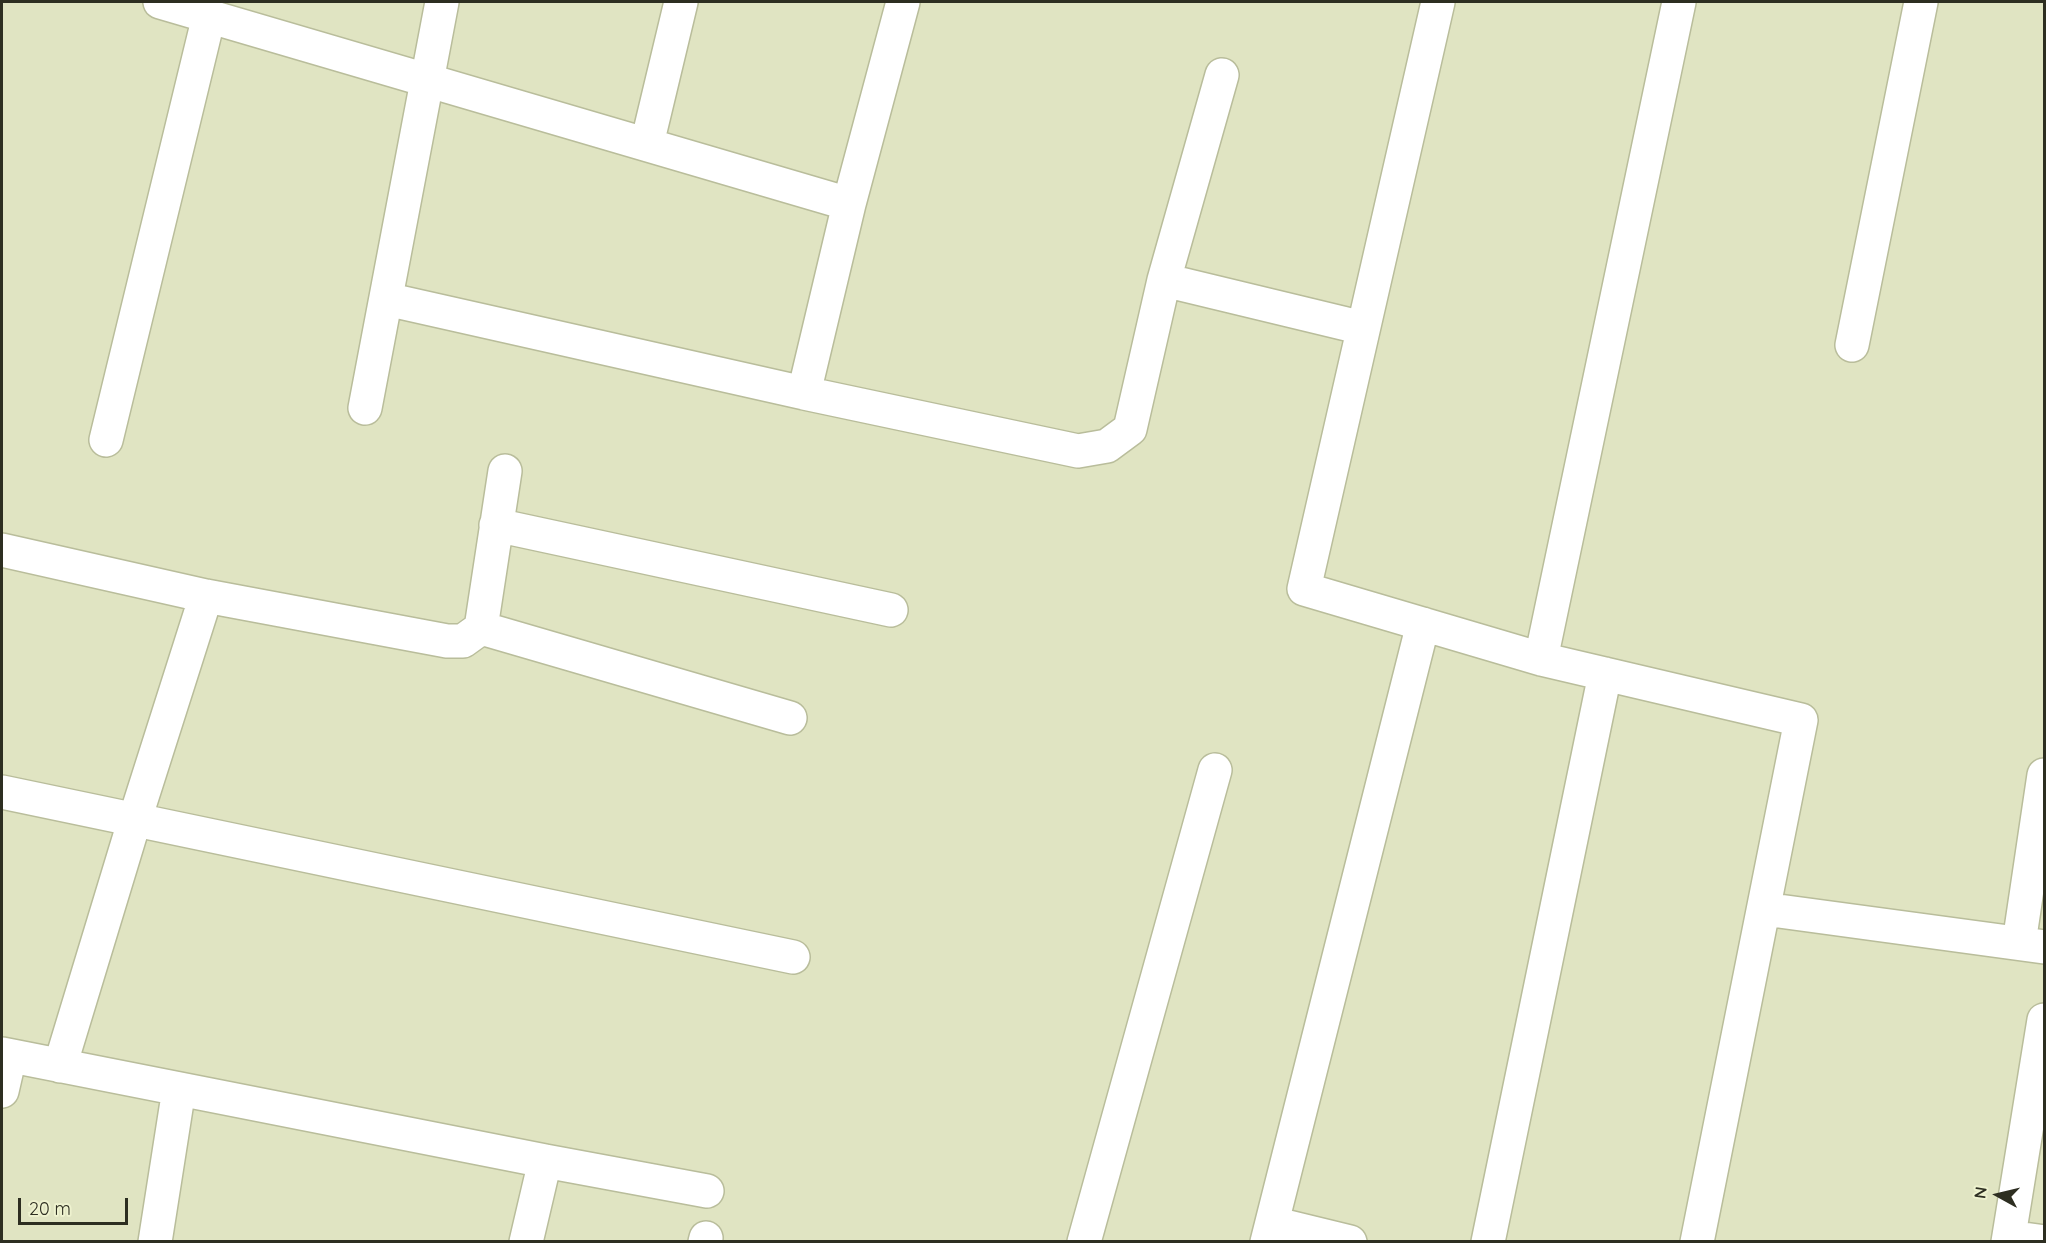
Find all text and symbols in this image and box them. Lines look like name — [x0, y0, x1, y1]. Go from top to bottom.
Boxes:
north arrow — [1968, 1165, 2028, 1225]
text: N — [1969, 1185, 1991, 1200]
scale bar — [21, 1186, 130, 1224]
text: 20 m — [29, 1197, 71, 1220]

